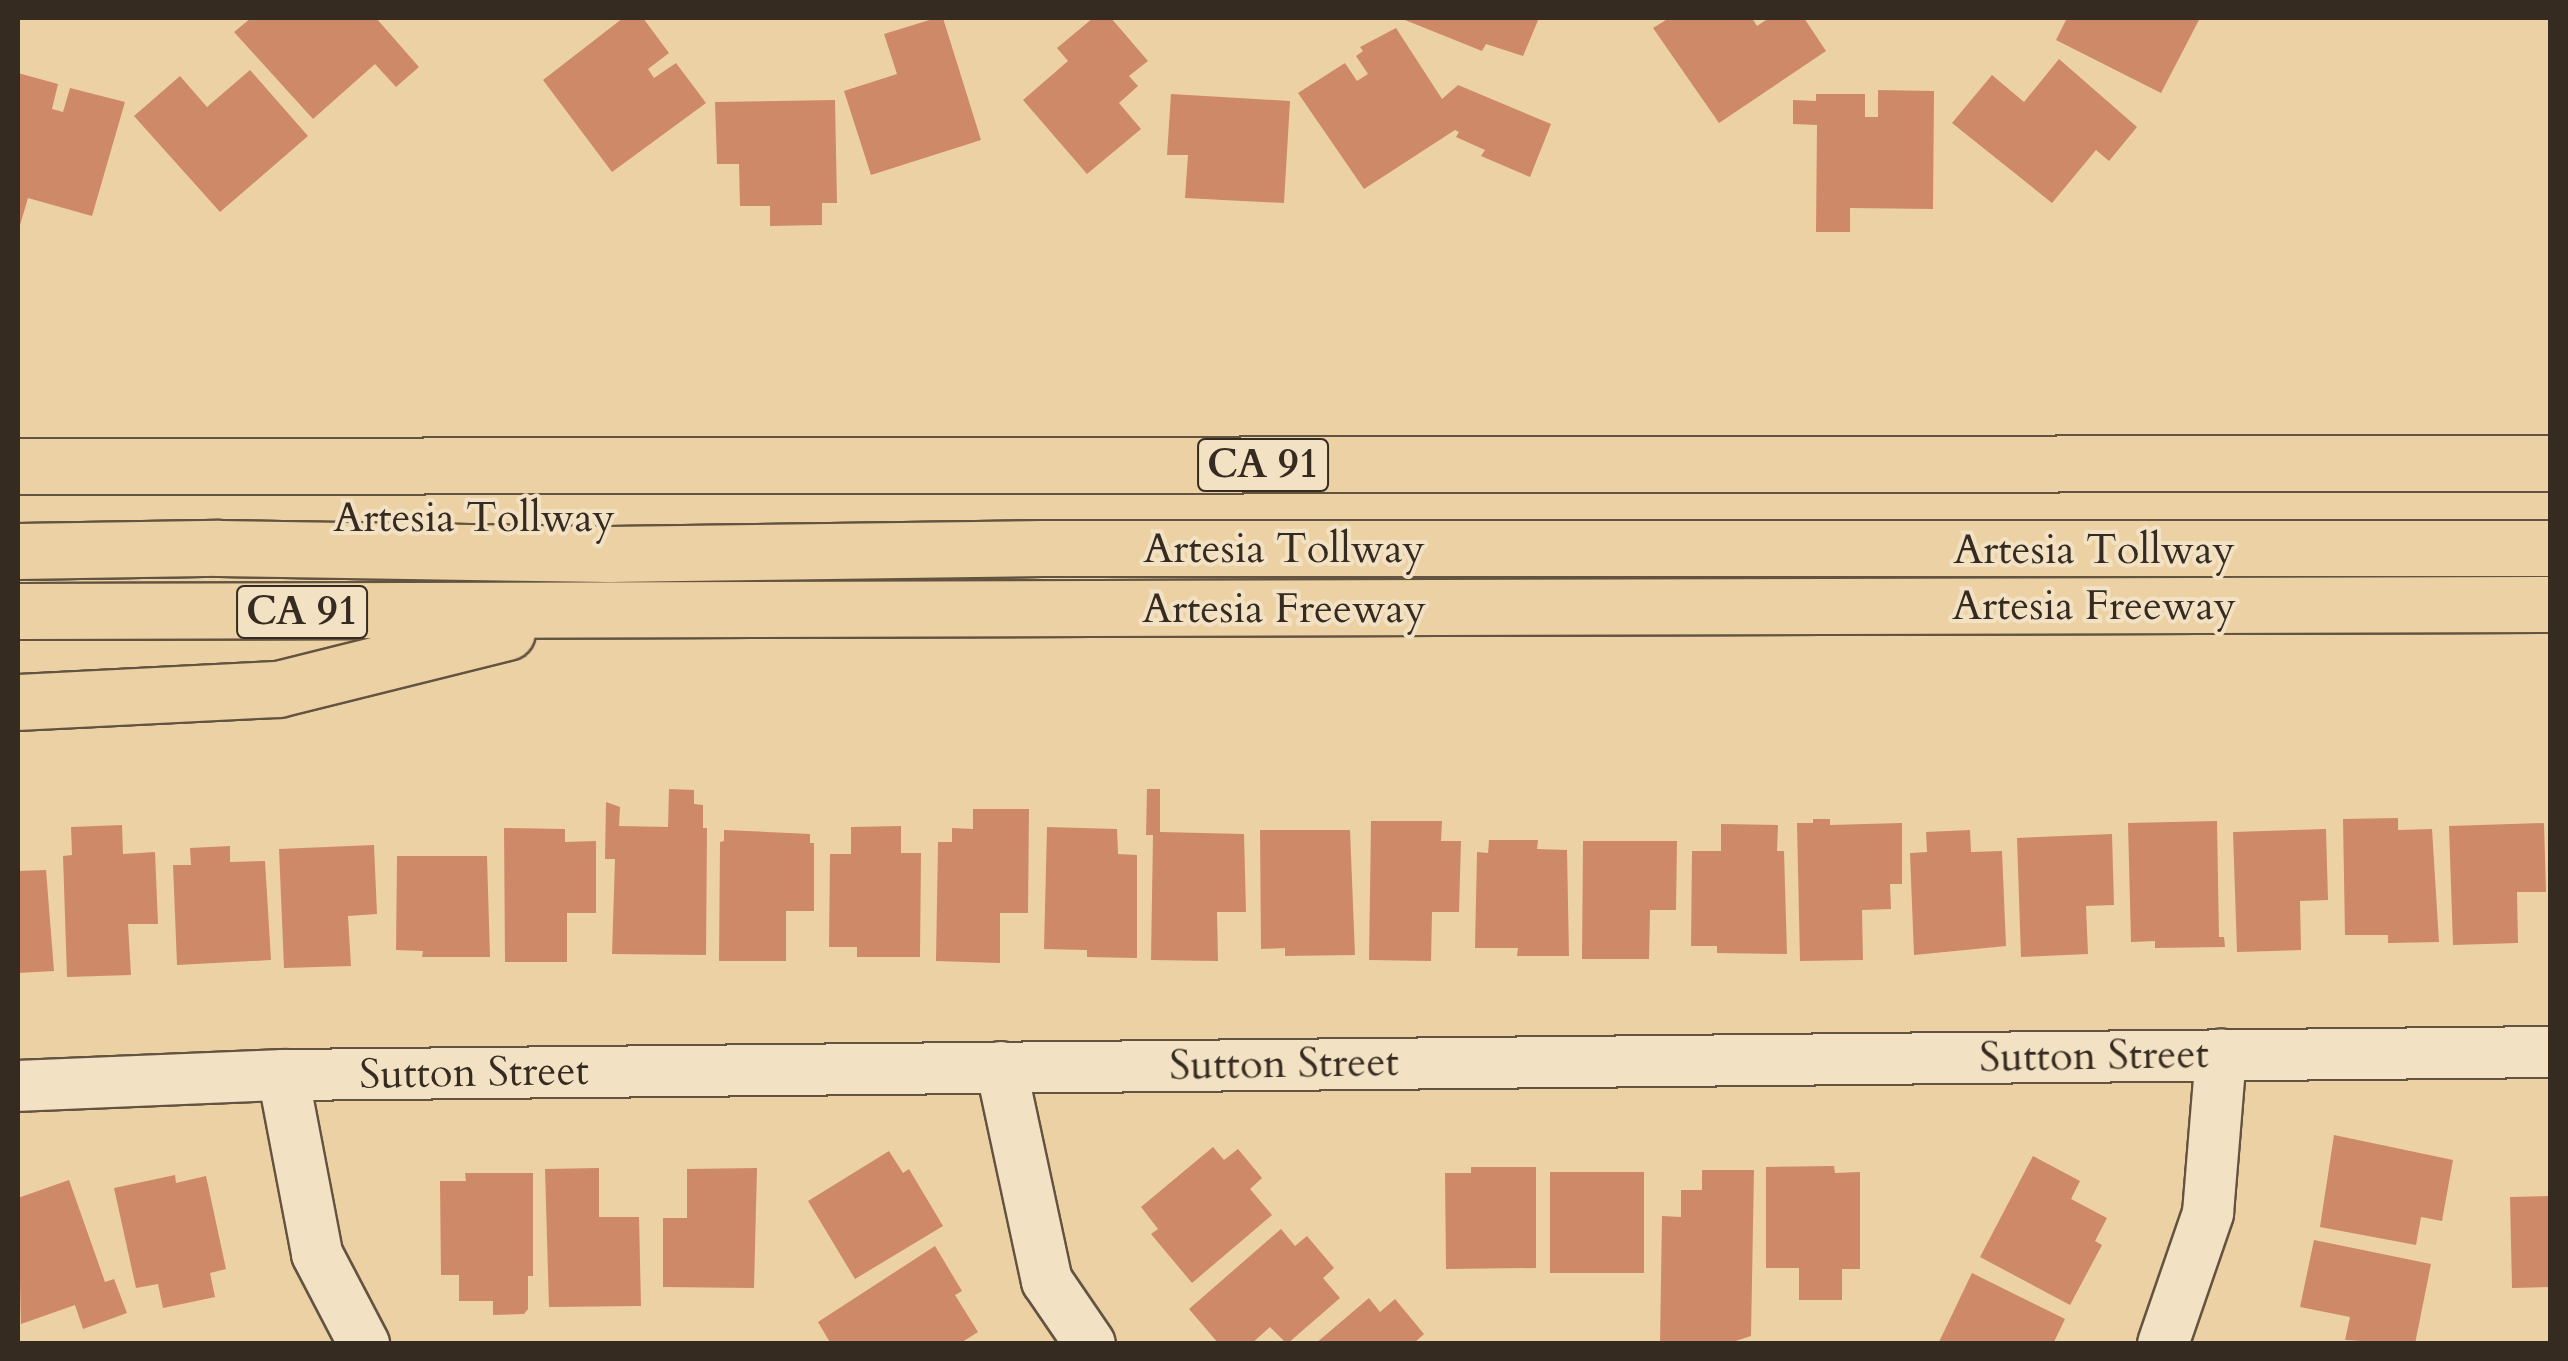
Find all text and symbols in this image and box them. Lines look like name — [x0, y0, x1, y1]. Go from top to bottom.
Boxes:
road number: CA 91 — [1196, 430, 1330, 500]
street label: Artesia Tollway — [333, 493, 615, 543]
street label: Artesia Tollway — [1143, 524, 1425, 574]
street label: Artesia Tollway — [1953, 525, 2235, 575]
road number: CA 91 — [234, 577, 370, 647]
street label: Artesia Freeway — [1952, 581, 2236, 631]
street label: Artesia Freeway — [1142, 584, 1426, 634]
street label: Sutton Street — [1979, 1029, 2209, 1083]
street label: Sutton Street — [1169, 1037, 1399, 1091]
street label: Sutton Street — [359, 1046, 589, 1100]

